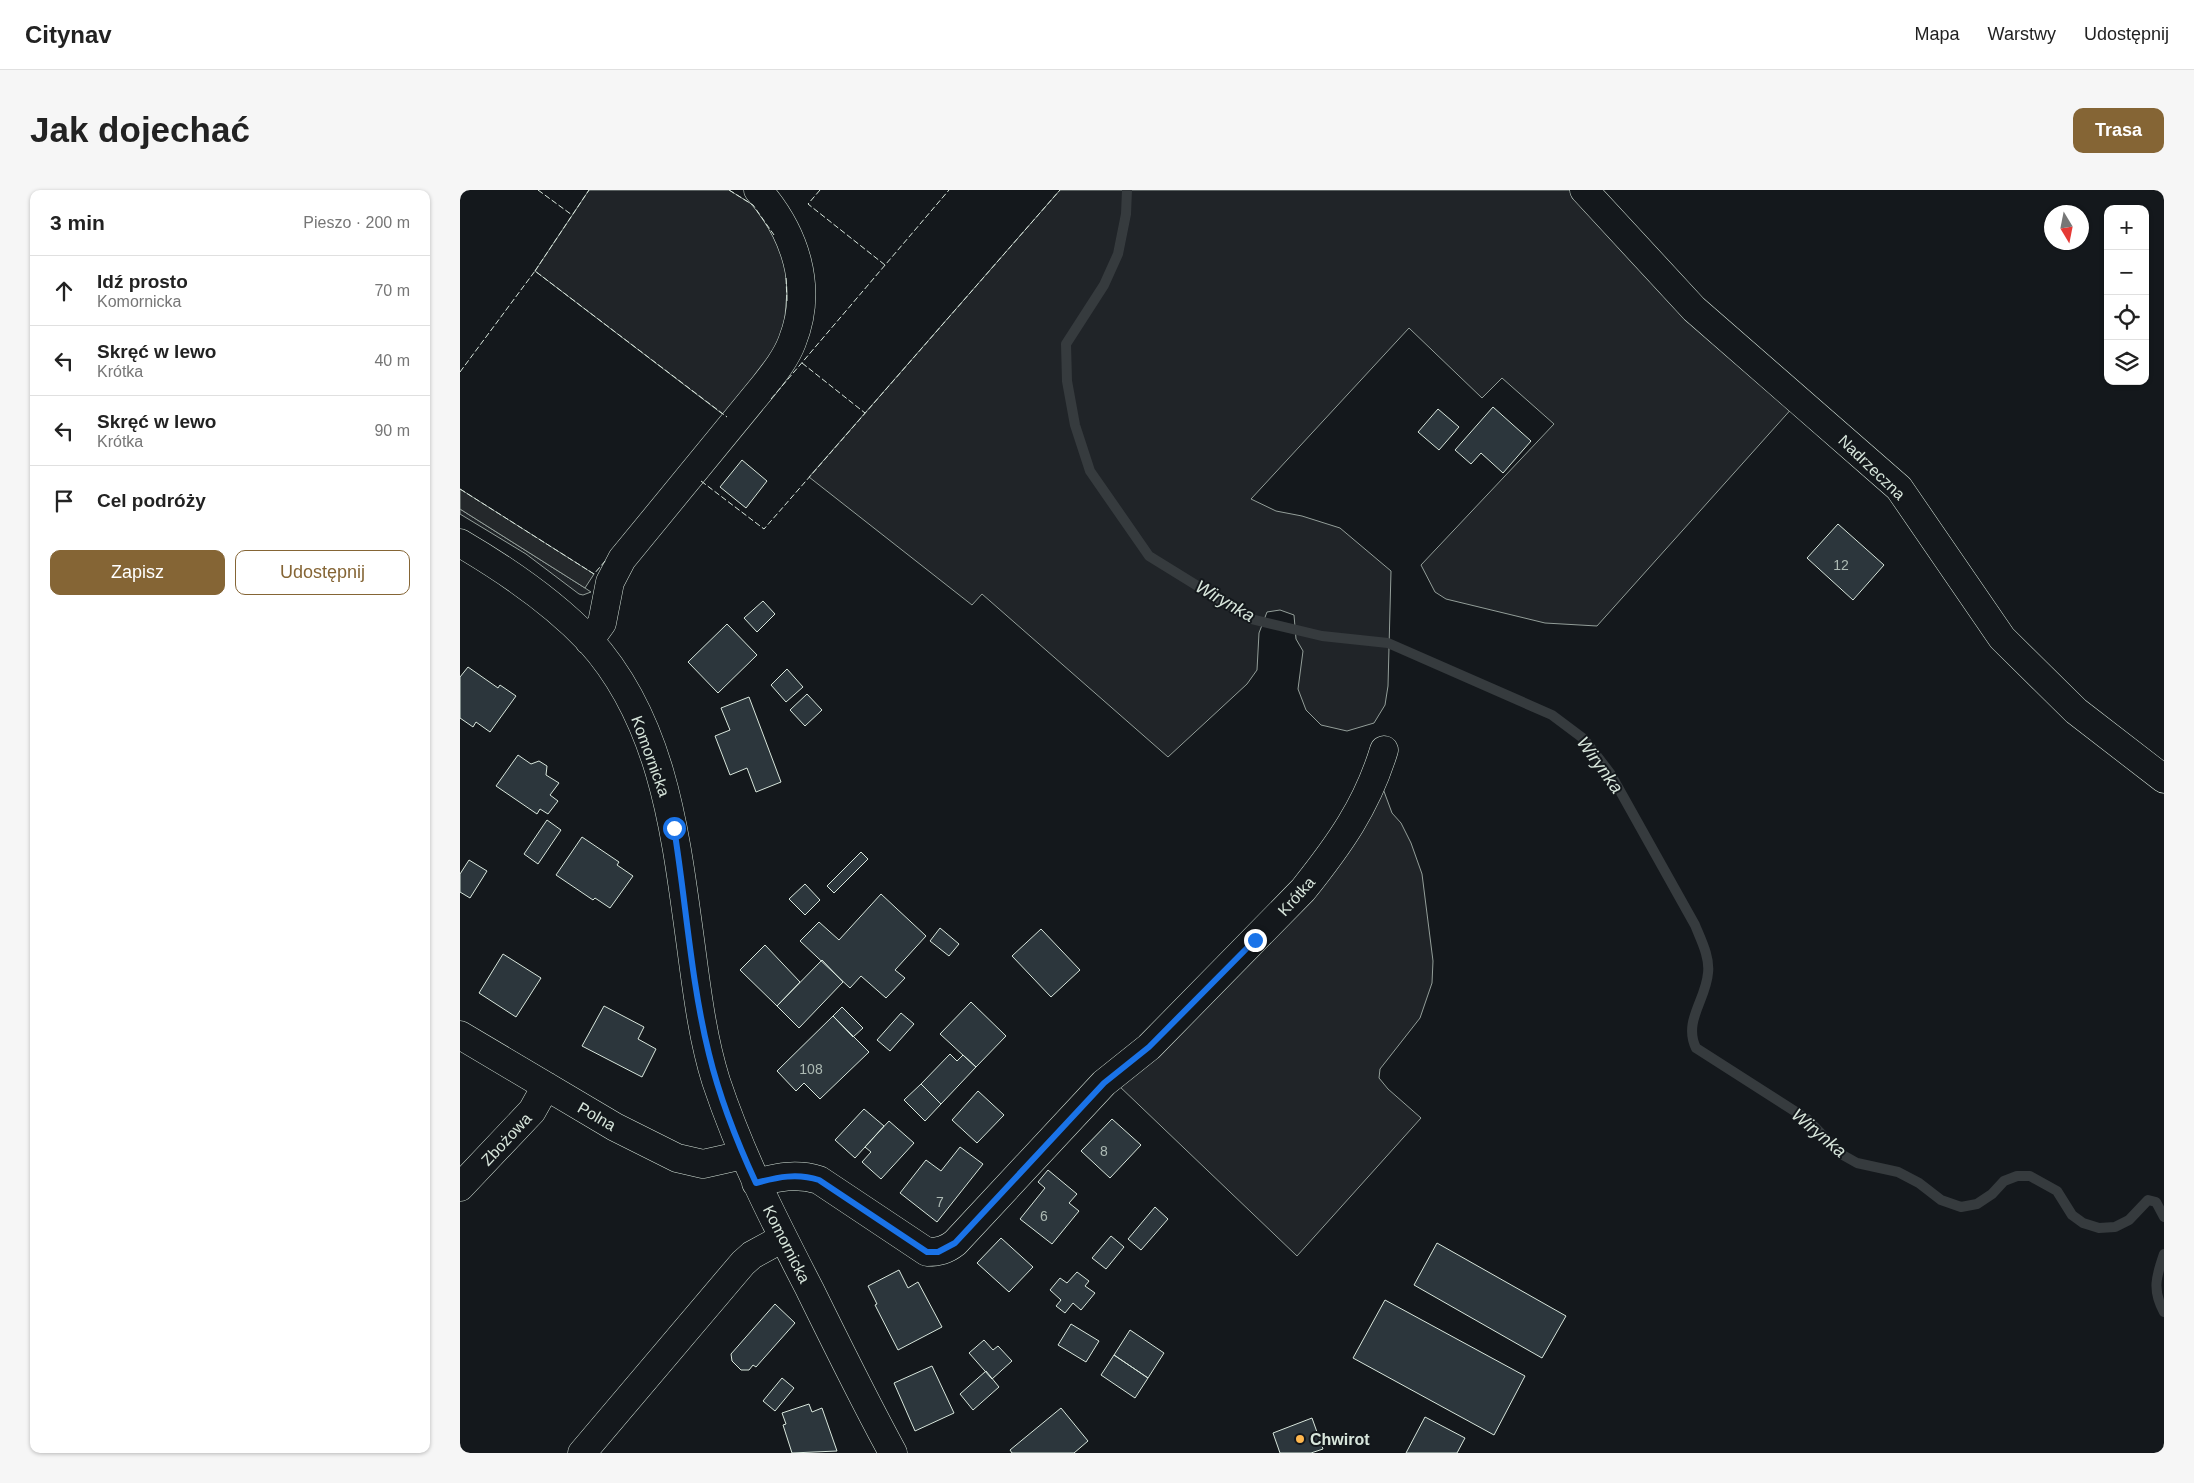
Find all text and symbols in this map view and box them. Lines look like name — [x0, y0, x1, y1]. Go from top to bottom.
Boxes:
text: Citynav — [25, 21, 112, 48]
text: Mapa — [1915, 24, 1960, 44]
text: Warstwy — [1988, 24, 2056, 44]
text: Udostępnij — [2084, 24, 2169, 44]
button: Trasa — [2073, 108, 2164, 153]
text: Jak dojechać — [30, 110, 250, 149]
north arrow — [2044, 205, 2089, 250]
map controls — [2104, 205, 2149, 385]
button: + — [2104, 205, 2149, 250]
text: 3 min — [50, 211, 105, 234]
text: Pieszo · 200 m — [303, 214, 410, 231]
button: − — [2104, 250, 2149, 295]
text: Idź prosto — [97, 271, 188, 292]
icon: ahead — [50, 277, 78, 305]
text: 70 m — [374, 282, 410, 299]
text: Komornicka — [97, 293, 181, 310]
button: locate — [2104, 295, 2149, 340]
button: layers — [2104, 340, 2149, 385]
text: Skręć w lewo — [97, 341, 216, 362]
icon: left — [50, 347, 78, 375]
text: 40 m — [374, 352, 410, 369]
text: Krótka — [97, 363, 143, 380]
text: Skręć w lewo — [97, 411, 216, 432]
icon: left — [50, 417, 78, 445]
text: 90 m — [374, 422, 410, 439]
street label: Nadrzeczna — [1835, 432, 1908, 503]
text: Krótka — [97, 433, 143, 450]
icon: arrive — [50, 487, 78, 515]
text: Cel podróży — [97, 490, 206, 511]
button: Zapisz — [50, 550, 225, 595]
button: Udostępnij — [235, 550, 410, 595]
house number: 12 — [1833, 557, 1849, 573]
water label: Wirynka — [1192, 576, 1258, 626]
street label: Komornicka — [628, 714, 673, 799]
water label: Wirynka — [1573, 733, 1627, 797]
route start — [663, 817, 686, 840]
street label: Krótka — [1275, 873, 1318, 919]
route end — [1244, 929, 1267, 952]
house number: 108 — [799, 1061, 823, 1077]
street label: Polna — [575, 1099, 619, 1134]
water label: Wirynka — [1788, 1104, 1850, 1162]
street label: Zbożowa — [478, 1110, 535, 1169]
house number: 8 — [1100, 1143, 1108, 1159]
house number: 7 — [936, 1194, 944, 1210]
street label: Komornicka — [760, 1203, 813, 1286]
house number: 6 — [1040, 1208, 1048, 1224]
place label: Chwirot — [1310, 1431, 1370, 1448]
marker: Chwirot — [1294, 1433, 1306, 1445]

